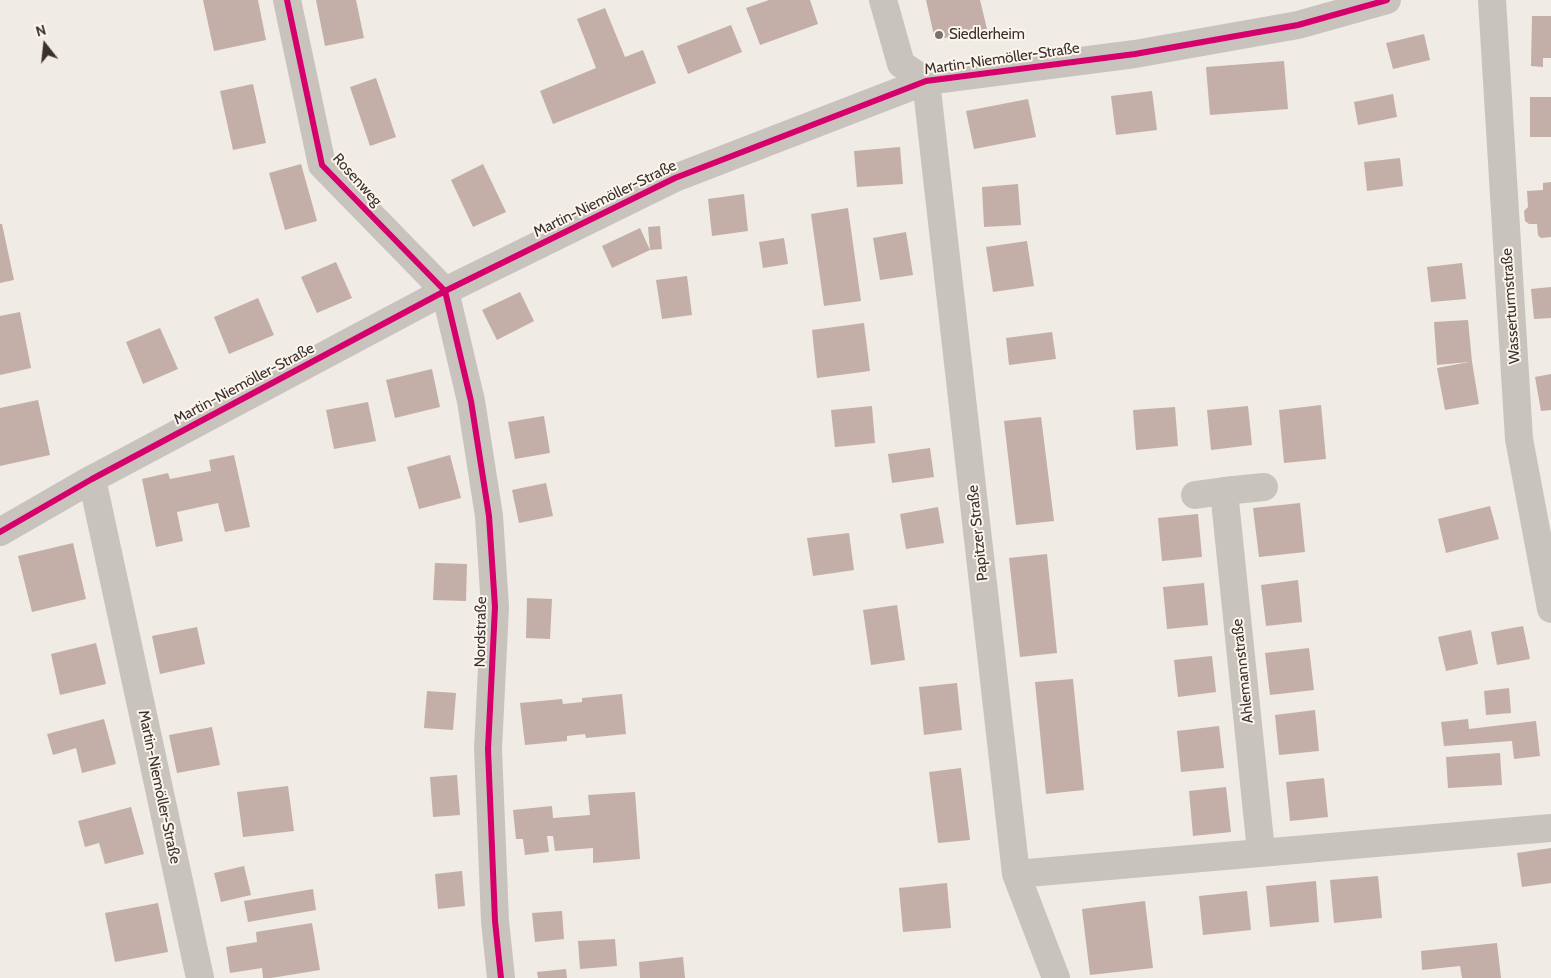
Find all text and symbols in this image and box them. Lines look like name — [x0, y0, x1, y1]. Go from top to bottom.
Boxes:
north arrow — [20, 20, 70, 70]
text: N — [34, 21, 48, 41]
place label: Siedlerheim — [949, 26, 1025, 44]
marker: Siedlerheim — [933, 29, 945, 41]
street label: Martin-Niemöller-Straße — [923, 39, 1081, 79]
street label: Rosenweg — [329, 150, 385, 210]
street label: Martin-Niemöller-Straße — [531, 157, 679, 241]
street label: Wasserturmstraße — [1498, 248, 1524, 364]
street label: Martin-Niemöller-Straße — [171, 339, 317, 429]
street label: Papitzer Straße — [964, 484, 992, 582]
street label: Nordstraße — [471, 596, 491, 668]
street label: Ahlemannstraße — [1229, 618, 1257, 724]
street label: Martin-Niemöller-Straße — [134, 709, 184, 865]

